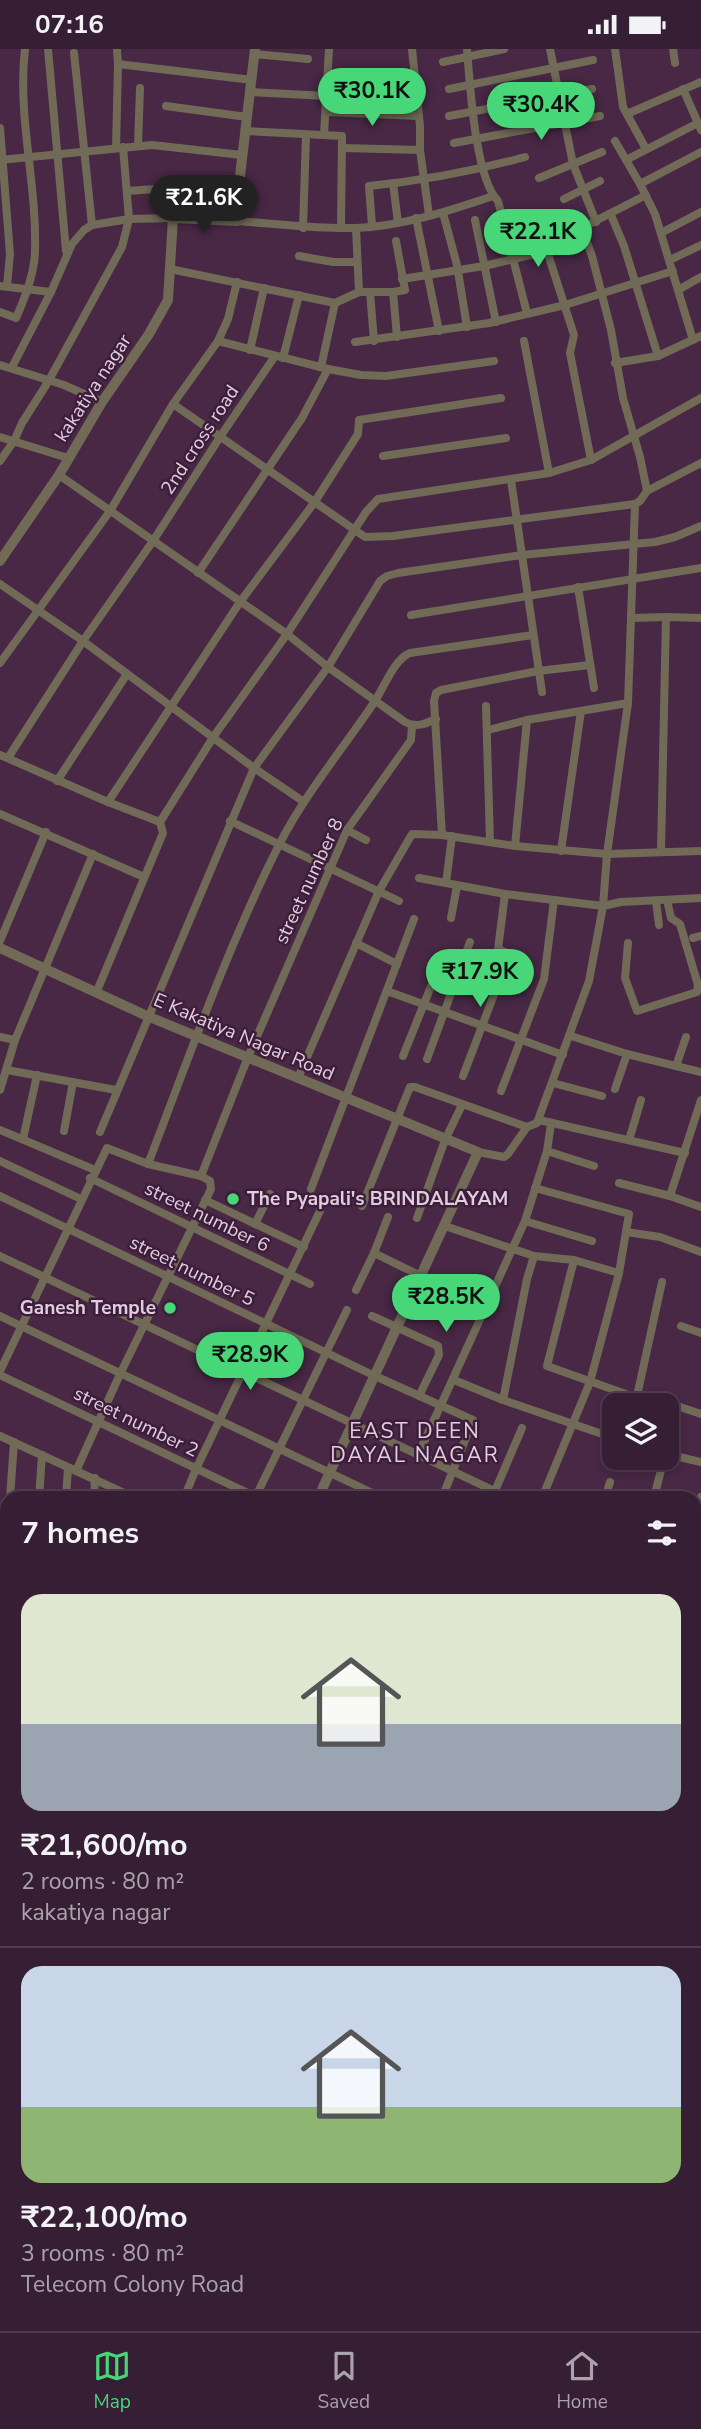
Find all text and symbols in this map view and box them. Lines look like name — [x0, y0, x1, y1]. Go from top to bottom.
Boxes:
text: 07:16 — [35, 7, 104, 42]
pin: ₹30.1K — [315, 69, 429, 128]
text: ₹30.1K — [334, 75, 410, 106]
pin: ₹30.4K — [484, 83, 598, 142]
text: ₹30.4K — [503, 89, 579, 120]
pin: ₹21.6K — [147, 176, 261, 235]
text: ₹21.6K — [166, 182, 242, 213]
pin: ₹22.1K — [481, 209, 595, 269]
text: ₹22.1K — [500, 216, 576, 247]
street label: kakatiya nagar — [48, 329, 138, 447]
street label: 2nd cross road — [155, 380, 245, 500]
street label: street number 8 — [268, 814, 350, 948]
pin: ₹17.9K — [423, 949, 537, 1009]
text: ₹17.9K — [442, 956, 518, 987]
street label: E Kakatiya Nagar Road — [150, 987, 338, 1087]
street label: street number 6 — [140, 1175, 274, 1259]
place label: The Pyapali's BRINDALAYAM — [247, 1186, 508, 1212]
marker: The Pyapali's BRINDALAYAM — [225, 1191, 241, 1207]
street label: street number 5 — [125, 1229, 259, 1313]
pin: ₹28.5K — [389, 1275, 503, 1334]
text: ₹28.5K — [408, 1281, 484, 1312]
place label: Ganesh Temple — [20, 1295, 156, 1321]
marker: Ganesh Temple — [162, 1300, 178, 1316]
pin: ₹28.9K — [193, 1333, 307, 1392]
text: ₹28.9K — [212, 1339, 288, 1370]
street label: street number 2 — [69, 1380, 203, 1464]
map controls — [602, 1393, 679, 1470]
button: layers — [602, 1393, 679, 1470]
district label: EAST DEEN DAYAL NAGAR — [330, 1417, 500, 1469]
text: 7 homes — [21, 1513, 139, 1554]
icon: filters — [643, 1514, 681, 1552]
icon: home — [288, 1639, 414, 1765]
text: ₹21,600/mo — [21, 1825, 188, 1866]
text: 2 rooms · 80 m² — [21, 1866, 184, 1897]
text: kakatiya nagar — [21, 1897, 170, 1928]
icon: home — [288, 2011, 414, 2137]
text: ₹22,100/mo — [21, 2197, 188, 2238]
text: 3 rooms · 80 m² — [21, 2238, 184, 2269]
text: Telecom Colony Road — [21, 2269, 244, 2300]
tab: Map — [93, 2347, 131, 2415]
tab: Saved — [318, 2347, 370, 2415]
tab: Home — [556, 2347, 608, 2415]

